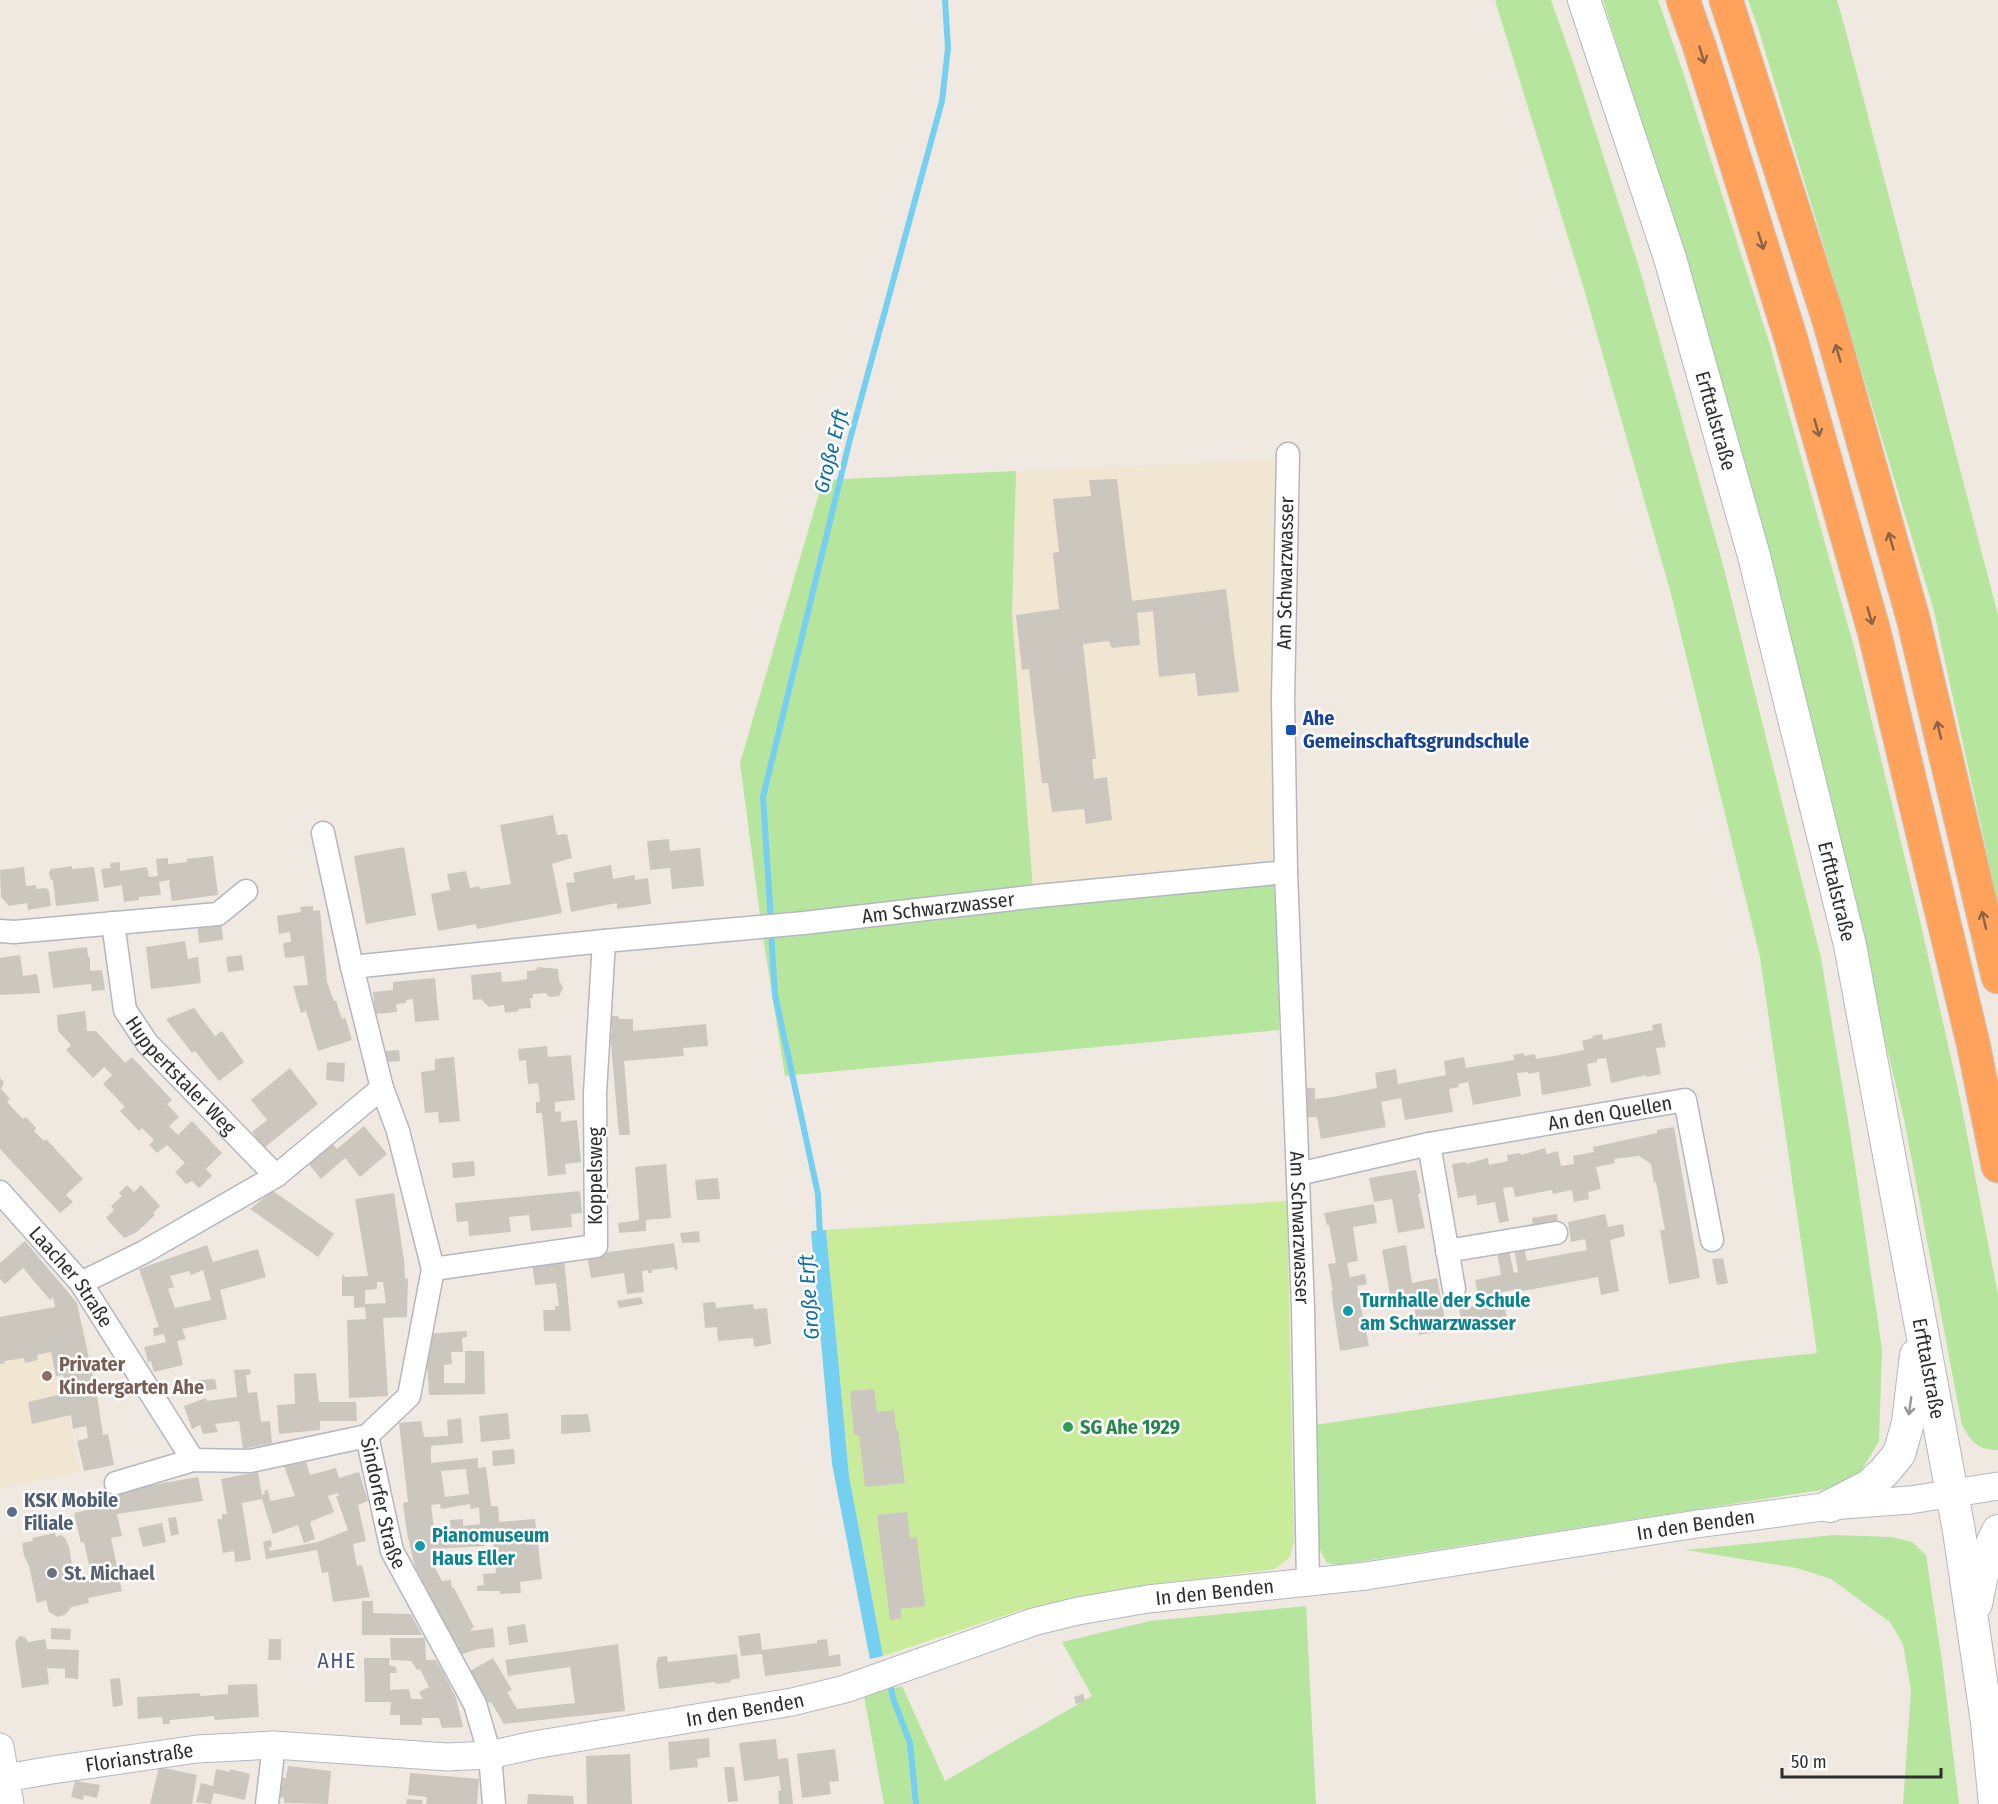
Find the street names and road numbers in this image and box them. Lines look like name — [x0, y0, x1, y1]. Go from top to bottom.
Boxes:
street label: Erfttalstraße — [1690, 368, 1741, 473]
street label: Am Schwarzwasser — [1272, 496, 1298, 650]
street label: Erfttalstraße — [1813, 839, 1861, 944]
street label: Am Schwarzwasser — [861, 887, 1016, 928]
street label: Huppertstaler Weg — [120, 1012, 242, 1140]
street label: An den Quellen — [1546, 1090, 1674, 1135]
street label: Koppelsweg — [583, 1126, 607, 1225]
street label: Am Schwarzwasser — [1285, 1151, 1315, 1305]
street label: Laacher Straße — [24, 1221, 118, 1332]
street label: Erfttalstraße — [1908, 1316, 1950, 1421]
street label: Sindorfer Straße — [356, 1435, 411, 1573]
street label: In den Benden — [1635, 1504, 1756, 1545]
street label: In den Benden — [1154, 1574, 1275, 1610]
street label: In den Benden — [684, 1688, 806, 1731]
street label: Florianstraße — [84, 1738, 195, 1777]

